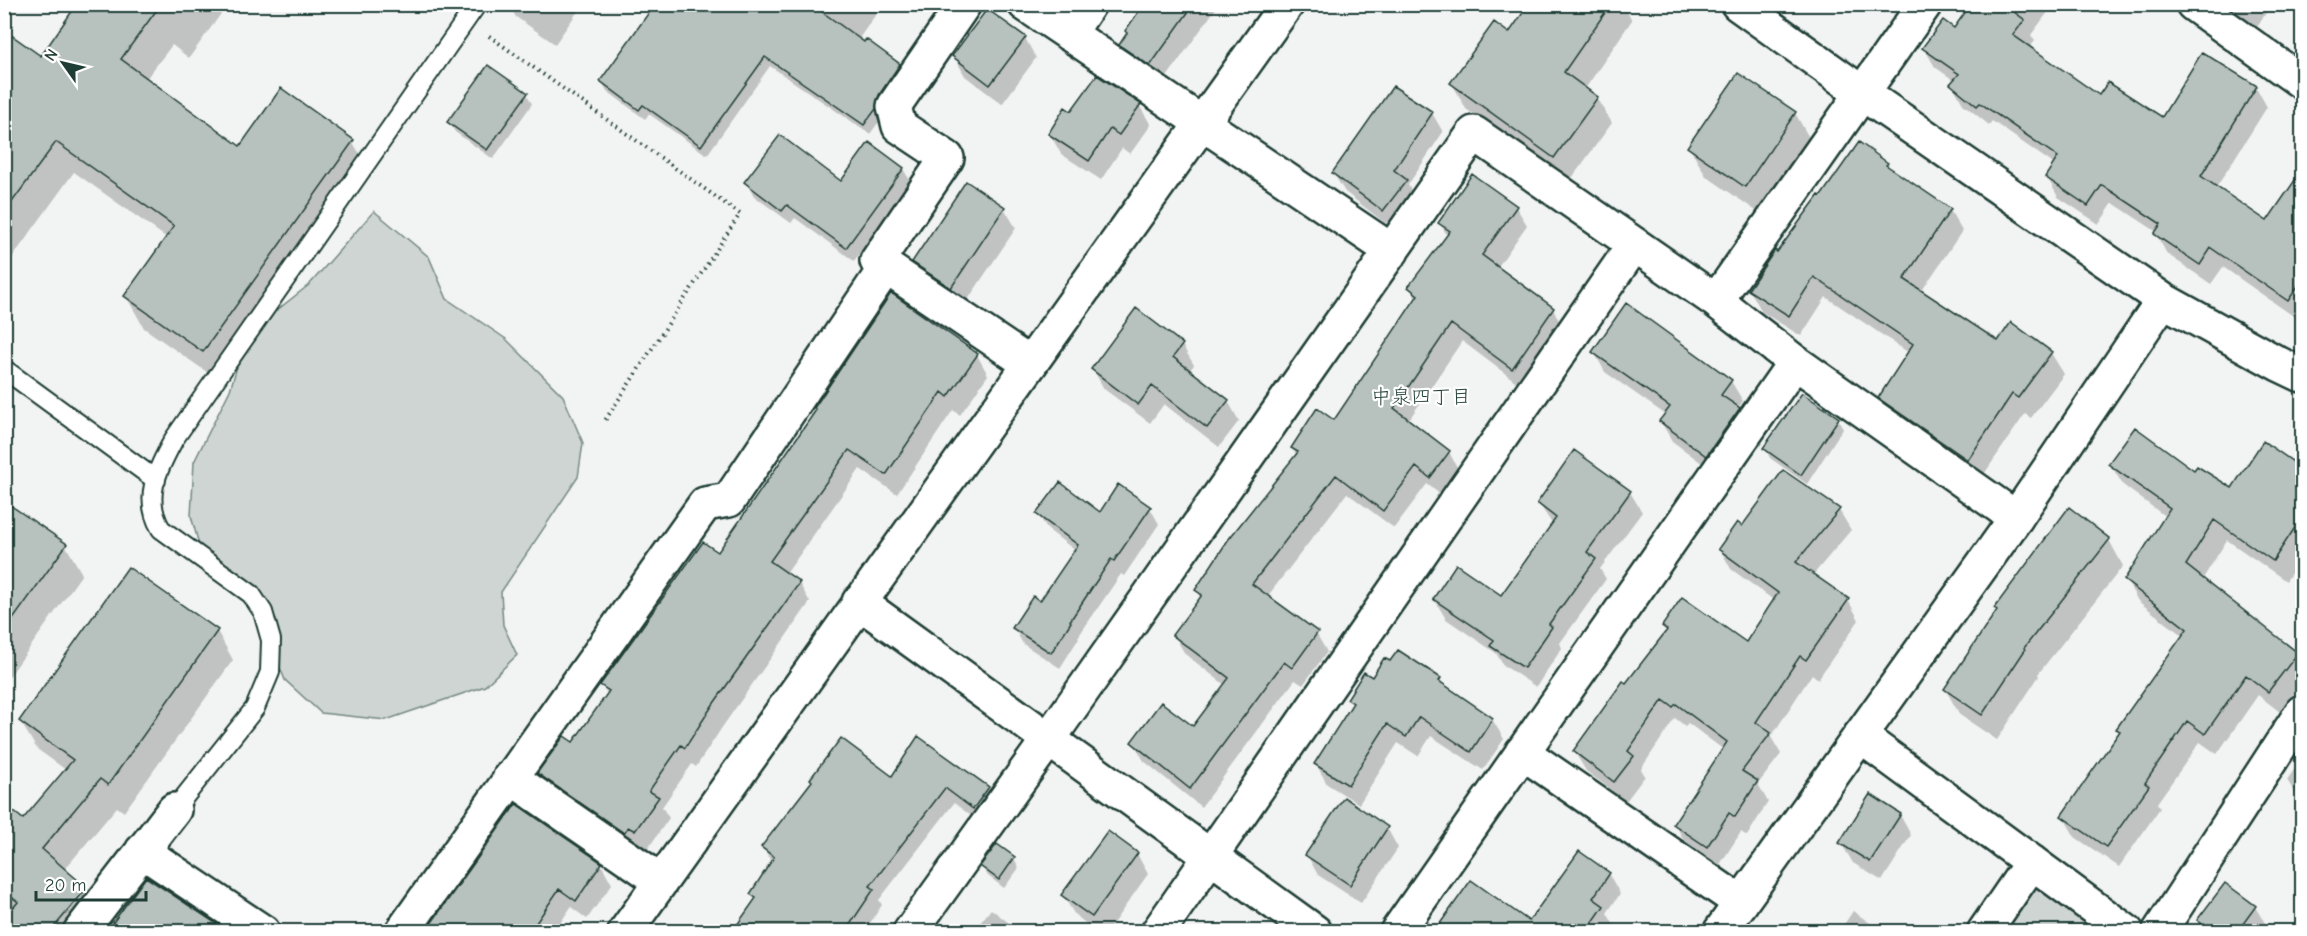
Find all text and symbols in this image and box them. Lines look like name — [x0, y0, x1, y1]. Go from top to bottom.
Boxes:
north arrow — [33, 33, 93, 93]
text: N — [41, 46, 62, 65]
district label: 中泉四丁目 — [1371, 385, 1471, 408]
scale bar — [36, 864, 146, 902]
text: 20 m — [45, 875, 86, 896]

